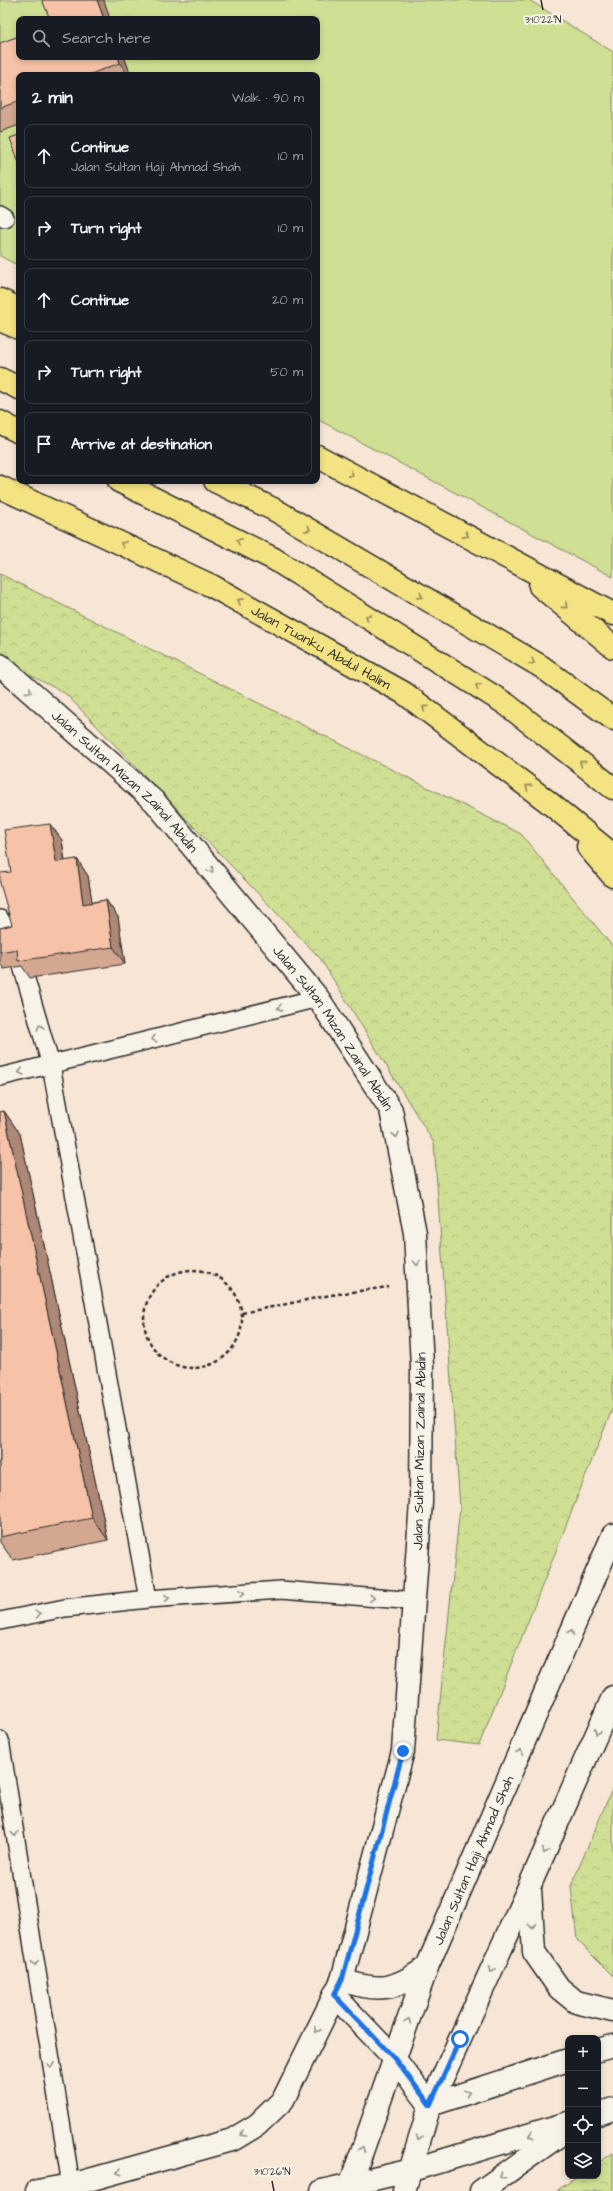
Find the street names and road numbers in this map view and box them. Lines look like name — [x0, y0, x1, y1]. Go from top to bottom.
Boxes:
street label: Jalan Tuanku Abdul Halim — [247, 601, 394, 695]
street label: Jalan Sultan Mizan Zainal Abidin — [47, 706, 202, 858]
street label: Jalan Sultan Mizan Zainal Abidin — [267, 942, 398, 1115]
street label: Jalan Sultan Mizan Zainal Abidin — [408, 1352, 432, 1550]
street label: Jalan Sultan Haji Ahmad Shah — [429, 1772, 519, 1948]

